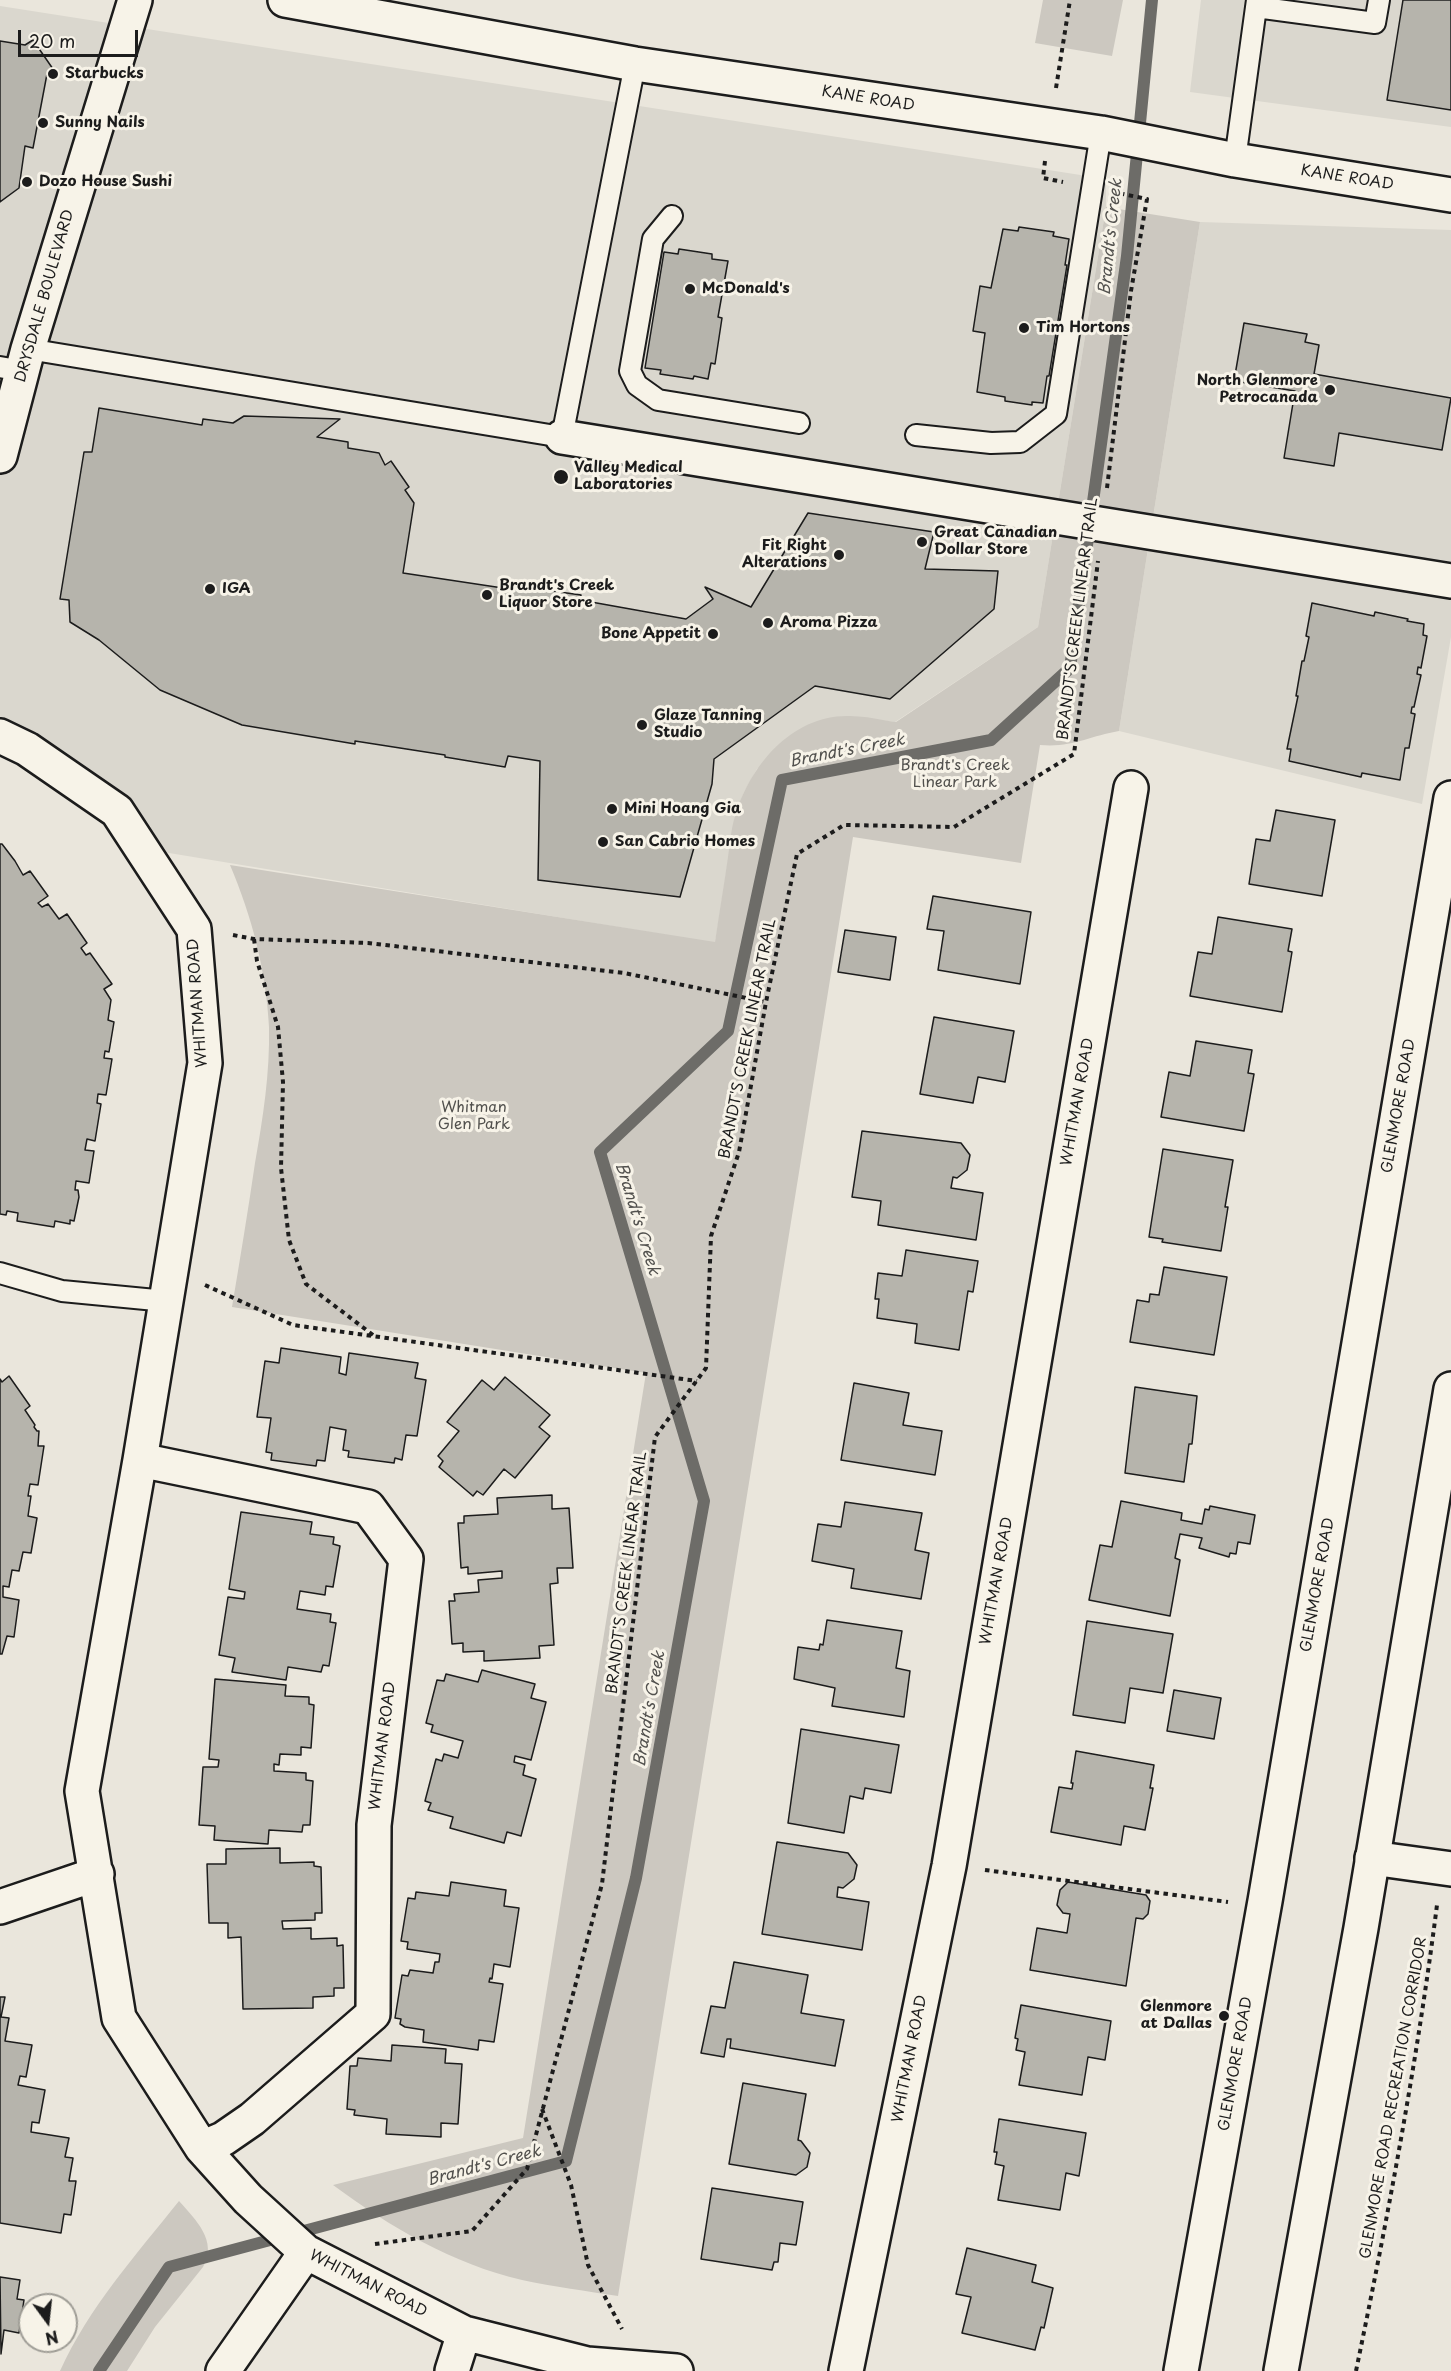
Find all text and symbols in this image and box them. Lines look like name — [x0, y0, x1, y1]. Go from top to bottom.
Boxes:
scale bar — [21, 18, 141, 56]
text: 20 m — [29, 27, 75, 54]
place label: Starbucks — [65, 65, 144, 83]
marker: Starbucks — [46, 67, 60, 81]
street label: KANE ROAD — [820, 83, 916, 115]
place label: Sunny Nails — [55, 114, 145, 132]
marker: Sunny Nails — [36, 116, 50, 130]
street label: KANE ROAD — [1299, 162, 1395, 194]
place label: Dozo House Sushi — [39, 173, 172, 191]
marker: Dozo House Sushi — [20, 175, 34, 189]
water label: Brandt's Creek — [1095, 178, 1127, 296]
street label: DRYSDALE BOULEVARD — [12, 208, 78, 384]
place label: McDonald's — [702, 280, 790, 298]
marker: McDonald's — [683, 282, 697, 296]
place label: Tim Hortons — [1036, 319, 1130, 337]
marker: Tim Hortons — [1017, 321, 1031, 335]
place label: North Glenmore Petrocanada — [1197, 372, 1318, 407]
marker: North Glenmore Petrocanada — [1323, 383, 1337, 397]
place label: Valley Medical Laboratories — [574, 459, 683, 494]
marker: Valley Medical Laboratories — [552, 468, 570, 486]
street label: BRANDT'S CREEK LINEAR TRAIL — [1054, 497, 1102, 741]
place label: Great Canadian Dollar Store — [934, 524, 1057, 559]
marker: Great Canadian Dollar Store — [915, 535, 929, 549]
place label: Fit Right Alterations — [742, 537, 827, 572]
marker: Fit Right Alterations — [832, 548, 846, 562]
place label: Brandt's Creek Liquor Store — [499, 577, 614, 612]
place label: IGA — [222, 580, 251, 598]
marker: IGA — [203, 582, 217, 596]
marker: Brandt's Creek Liquor Store — [480, 588, 494, 602]
place label: Aroma Pizza — [780, 614, 878, 632]
marker: Aroma Pizza — [761, 616, 775, 630]
place label: Bone Appetit — [601, 625, 701, 643]
marker: Bone Appetit — [706, 627, 720, 641]
place label: Glaze Tanning Studio — [654, 707, 762, 742]
marker: Glaze Tanning Studio — [635, 718, 649, 732]
water label: Brandt's Creek — [788, 730, 906, 772]
park label: Brandt's Creek Linear Park — [900, 757, 1010, 792]
place label: Mini Hoang Gia — [624, 800, 741, 818]
marker: Mini Hoang Gia — [605, 802, 619, 816]
place label: San Cabrio Homes — [615, 833, 755, 851]
marker: San Cabrio Homes — [596, 835, 610, 849]
street label: BRANDT'S CREEK LINEAR TRAIL — [716, 917, 780, 1161]
street label: WHITMAN ROAD — [185, 938, 211, 1068]
street label: WHITMAN ROAD — [1058, 1037, 1098, 1167]
street label: GLENMORE ROAD — [1378, 1037, 1420, 1175]
park label: Whitman Glen Park — [438, 1099, 510, 1134]
water label: Brandt's Creek — [611, 1160, 663, 1278]
street label: BRANDT'S CREEK LINEAR TRAIL — [603, 1451, 651, 1695]
street label: WHITMAN ROAD — [977, 1516, 1017, 1646]
street label: GLENMORE ROAD — [1297, 1516, 1339, 1654]
water label: Brandt's Creek — [630, 1650, 670, 1768]
street label: WHITMAN ROAD — [366, 1681, 400, 1811]
street label: GLENMORE ROAD RECREATION CORRIDOR — [1357, 1936, 1431, 2260]
street label: WHITMAN ROAD — [889, 1994, 931, 2124]
street label: GLENMORE ROAD — [1215, 1995, 1257, 2133]
place label: Glenmore at Dallas — [1140, 1998, 1212, 2033]
marker: Glenmore at Dallas — [1217, 2009, 1231, 2023]
water label: Brandt's Creek — [425, 2142, 543, 2190]
street label: WHITMAN ROAD — [306, 2247, 430, 2321]
north arrow — [18, 2293, 78, 2353]
text: N — [43, 2325, 61, 2352]

